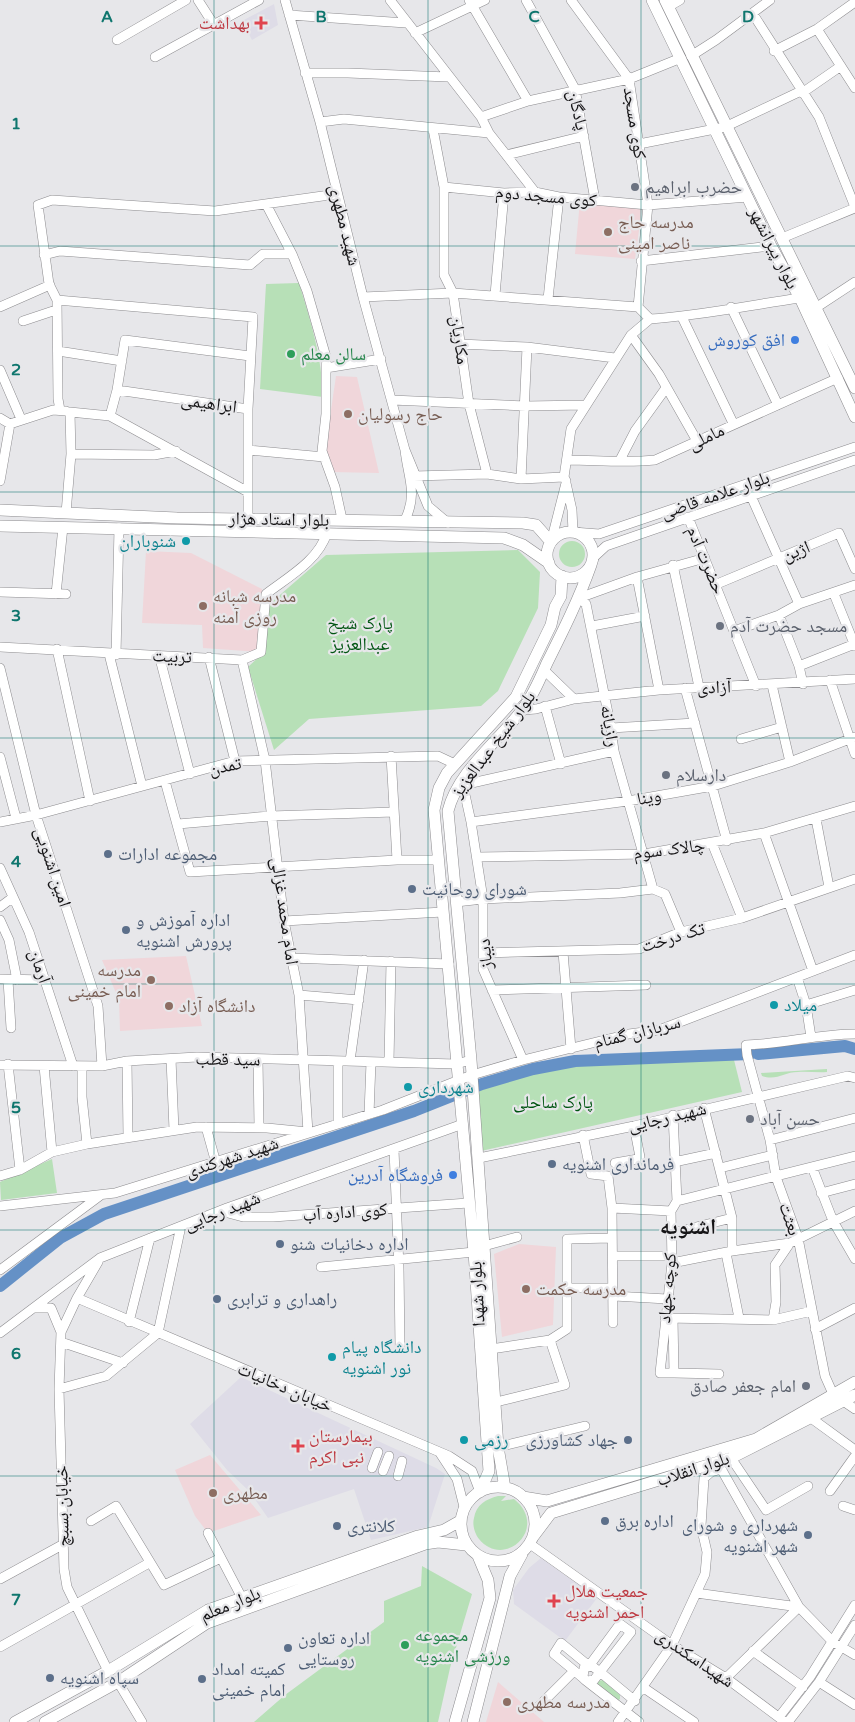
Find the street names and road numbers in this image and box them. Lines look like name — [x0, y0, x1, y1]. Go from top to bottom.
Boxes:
street label: کوی مسجد — [618, 86, 652, 161]
street label: پادگان — [563, 88, 593, 132]
street label: کوی مسجد دوم — [494, 181, 598, 212]
street label: شهید مطهری — [324, 182, 366, 268]
street label: بلوار پیرانشهر — [743, 203, 804, 293]
street label: مکاریان — [446, 314, 474, 366]
street label: ابراهیمی — [180, 388, 238, 418]
street label: ماملی — [684, 419, 728, 455]
street label: بلوار علامه قاضی — [658, 466, 772, 524]
street label: بلوار استاد هژار — [227, 507, 330, 531]
street label: حضرت آدم — [681, 523, 730, 598]
street label: اژین — [779, 536, 813, 566]
street label: تربیت — [152, 644, 192, 668]
street label: آزادی — [697, 675, 732, 699]
street label: بلوار شیخ عبدالعزیز — [445, 686, 541, 803]
street label: رازیانه — [596, 704, 624, 749]
street label: تمدن — [207, 752, 243, 780]
street label: وینا — [635, 784, 663, 810]
street label: امین اشنویی — [30, 824, 76, 910]
street label: چالاک سوم — [632, 834, 706, 865]
street label: امام محمد غزالی — [266, 856, 303, 966]
street label: تک درخت — [639, 917, 707, 957]
street label: دیباز — [473, 938, 497, 971]
street label: آرمان — [24, 946, 56, 986]
street label: سربازان گمنام — [591, 1011, 683, 1054]
street label: سید قطب — [195, 1047, 261, 1071]
street label: شهید رجایی — [626, 1097, 708, 1137]
street label: شهید شهرکندی — [183, 1132, 281, 1182]
street label: شهید رجایی — [181, 1186, 263, 1236]
street label: کوی اداره آب — [302, 1198, 389, 1226]
street label: بعثت — [774, 1200, 806, 1238]
street label: کوچه جهاد — [653, 1251, 681, 1324]
street label: بلوار شهدا — [464, 1261, 490, 1327]
street label: خیابان دخانیات — [234, 1357, 336, 1417]
street label: بلوار انقلاب — [654, 1447, 732, 1491]
street label: خیابان بسبچ — [50, 1465, 75, 1547]
street label: بلوار معلم — [197, 1582, 264, 1627]
street label: شهیداسکندری — [652, 1624, 738, 1692]

